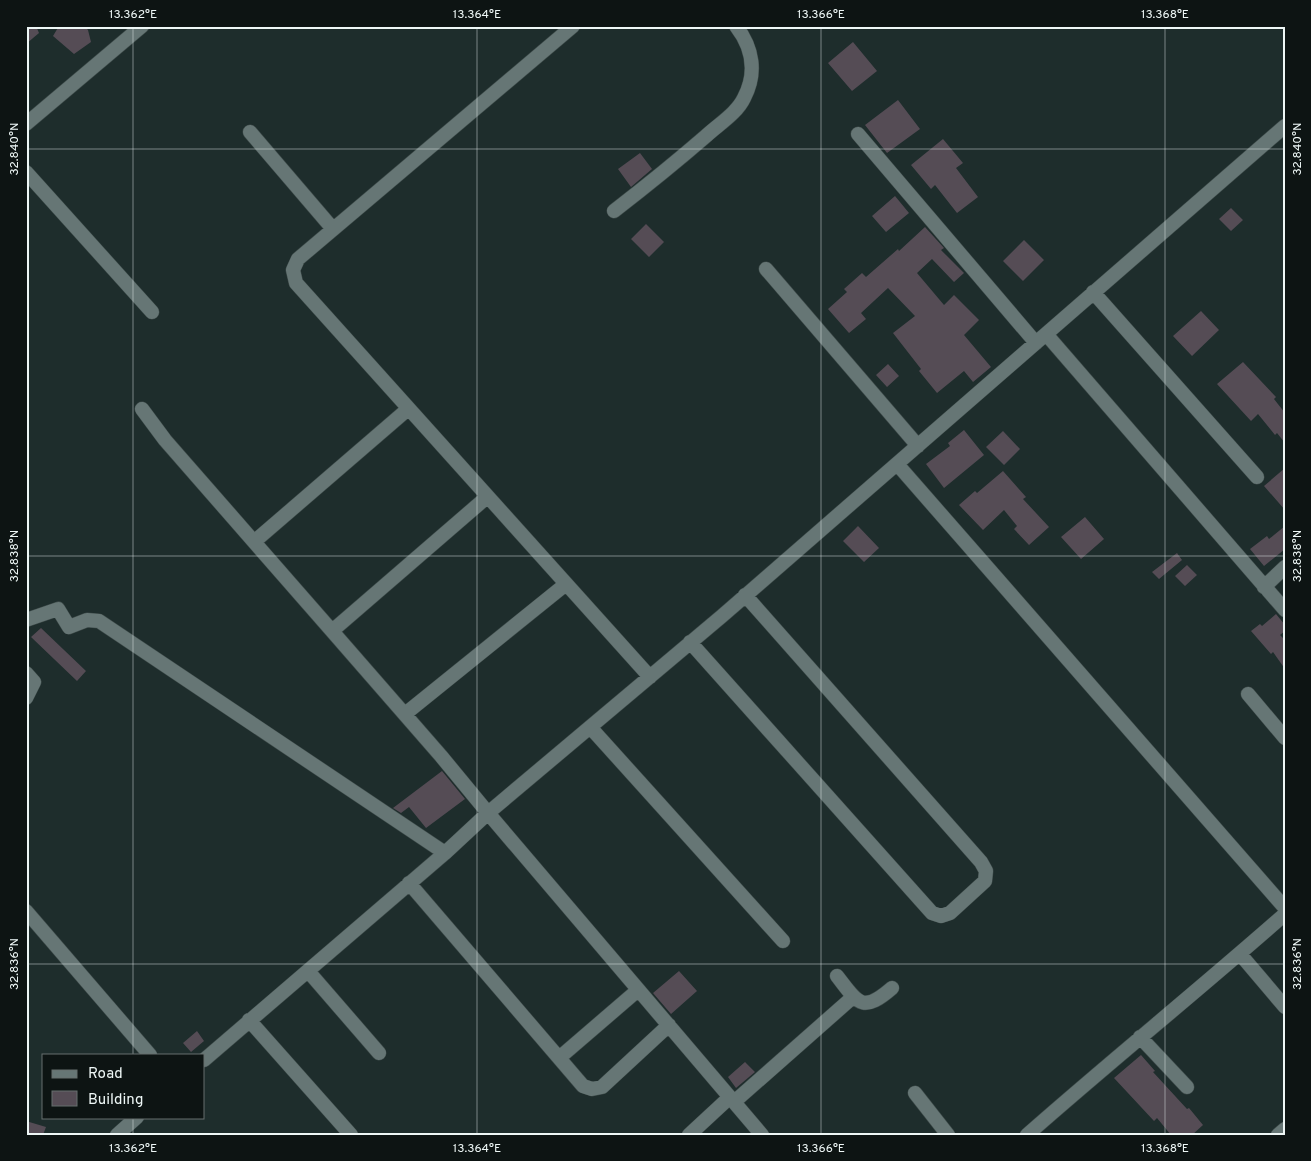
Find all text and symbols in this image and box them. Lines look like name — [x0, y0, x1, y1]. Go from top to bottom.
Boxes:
text: 13.362°E — [109, 7, 157, 23]
text: 13.364°E — [453, 7, 501, 23]
text: 13.366°E — [797, 7, 845, 23]
text: 13.368°E — [1141, 7, 1189, 23]
text: 32.840°N — [7, 123, 23, 175]
text: 32.840°N — [1290, 123, 1306, 175]
text: 32.838°N — [7, 530, 23, 582]
text: 32.838°N — [1290, 530, 1306, 582]
text: 32.836°N — [7, 938, 23, 990]
text: 32.836°N — [1290, 938, 1306, 990]
legend — [42, 1054, 205, 1118]
text: Road — [88, 1065, 123, 1084]
text: Building — [88, 1091, 143, 1110]
text: 13.362°E — [109, 1141, 157, 1157]
text: 13.364°E — [453, 1141, 501, 1157]
text: 13.366°E — [797, 1141, 845, 1157]
text: 13.368°E — [1141, 1141, 1189, 1157]

